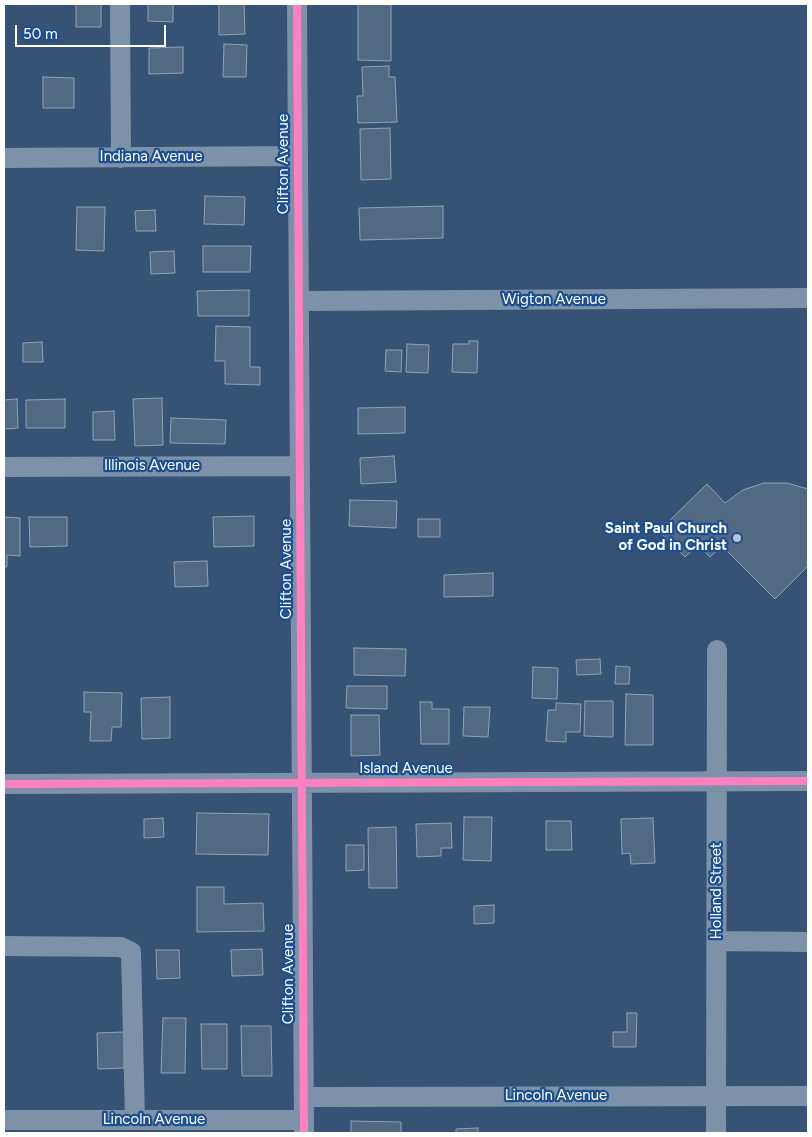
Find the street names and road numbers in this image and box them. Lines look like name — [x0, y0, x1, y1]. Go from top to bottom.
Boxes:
street label: Clifton Avenue — [275, 114, 293, 214]
street label: Indiana Avenue — [100, 148, 202, 166]
street label: Wigton Avenue — [502, 291, 606, 309]
street label: Illinois Avenue — [104, 457, 200, 475]
street label: Clifton Avenue — [278, 519, 296, 619]
street label: Island Avenue — [359, 760, 453, 778]
street label: Holland Street — [708, 842, 726, 940]
street label: Clifton Avenue — [280, 924, 298, 1024]
street label: Lincoln Avenue — [505, 1087, 607, 1105]
street label: Lincoln Avenue — [103, 1111, 205, 1129]

